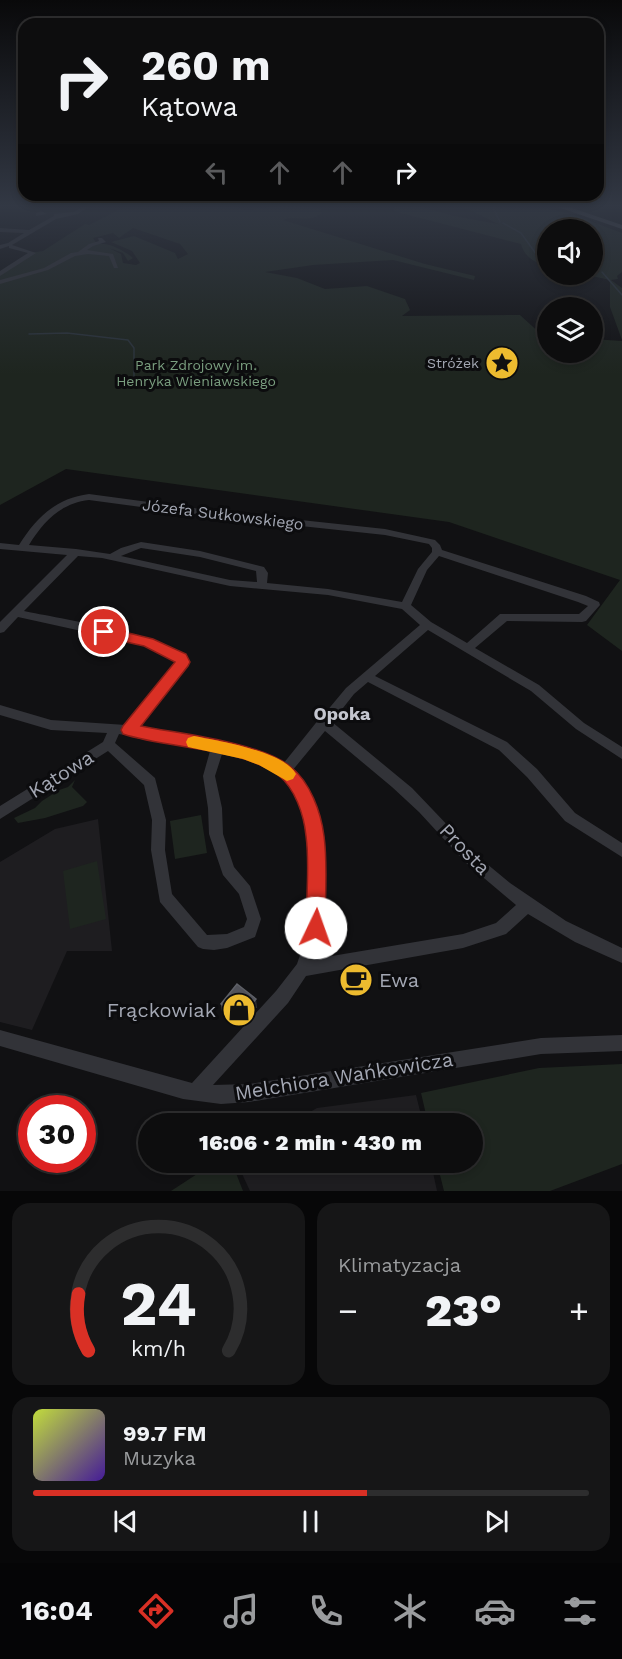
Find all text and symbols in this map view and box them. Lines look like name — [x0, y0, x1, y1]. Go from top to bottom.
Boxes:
text: 260 m — [141, 41, 271, 90]
icon: right — [42, 42, 120, 120]
text: Kątowa — [141, 91, 238, 123]
icon: left — [200, 156, 233, 189]
icon: ahead — [263, 156, 296, 189]
icon: ahead — [326, 156, 359, 189]
icon: right — [389, 156, 422, 189]
map controls — [537, 219, 603, 363]
button: sound — [537, 219, 603, 285]
button: layers — [537, 297, 603, 363]
place icon: Stróżek — [484, 345, 520, 381]
place label: Stróżek — [427, 355, 479, 371]
park label: Park Zdrojowy im. Henryka Wieniawskiego — [116, 357, 276, 389]
street label: Józefa Sułkowskiego — [141, 495, 305, 534]
pin — [78, 606, 129, 657]
icon: arrive — [87, 615, 120, 648]
district label: Opoka — [314, 703, 371, 724]
street label: Kątowa — [24, 745, 98, 803]
street label: Prosta — [435, 818, 495, 880]
position arrow — [284, 896, 348, 960]
cafe icon: Ewa — [338, 962, 374, 998]
place label: Ewa — [379, 968, 419, 992]
shop icon: Frąckowiak — [221, 992, 257, 1028]
place label: Frąckowiak — [107, 998, 216, 1022]
street label: Melchiora Wańkowicza — [233, 1047, 455, 1105]
speed limit sign: 30 — [18, 1095, 96, 1173]
text: 16:06 · 2 min · 430 m — [199, 1130, 422, 1155]
text: Klimatyzacja — [338, 1253, 461, 1277]
text: 24 — [120, 1267, 197, 1340]
text: 23° — [425, 1284, 502, 1337]
text: − — [338, 1291, 358, 1330]
text: + — [569, 1291, 589, 1330]
text: km/h — [131, 1336, 186, 1361]
text: 99.7 FM — [123, 1421, 207, 1446]
text: Muzyka — [123, 1446, 196, 1470]
icon: previous — [109, 1505, 142, 1538]
icon: pause — [294, 1505, 327, 1538]
icon: next — [480, 1505, 513, 1538]
icon: directions — [135, 1590, 177, 1632]
icon: music — [220, 1590, 262, 1632]
icon: phone — [305, 1590, 347, 1632]
icon: climate — [389, 1590, 431, 1632]
icon: car — [474, 1590, 516, 1632]
icon: filters — [559, 1590, 601, 1632]
text: 16:04 — [21, 1595, 93, 1627]

